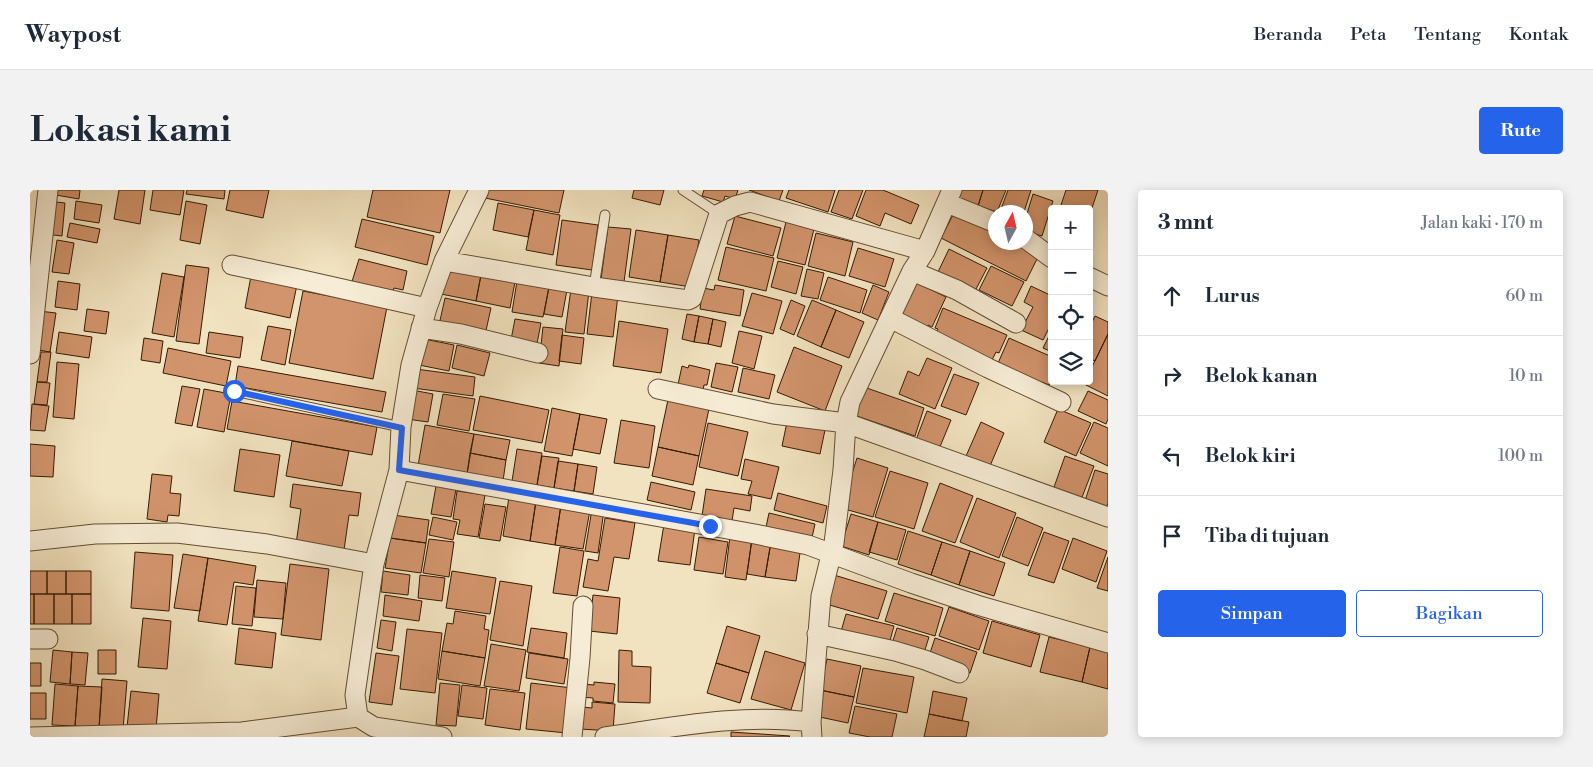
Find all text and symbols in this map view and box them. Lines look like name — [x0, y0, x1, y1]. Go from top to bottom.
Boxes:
text: Waypost — [25, 20, 121, 50]
text: Beranda — [1254, 23, 1322, 46]
text: Peta — [1350, 23, 1386, 46]
text: Tentang — [1414, 23, 1481, 46]
text: Kontak — [1509, 23, 1568, 46]
button: Rute — [1479, 107, 1563, 154]
text: Lokasi kami — [30, 109, 231, 152]
north arrow — [988, 205, 1033, 250]
map controls — [1048, 205, 1093, 385]
button: + — [1048, 205, 1093, 250]
text: 3 mnt — [1158, 210, 1213, 236]
text: Jalan kaki · 170 m — [1421, 213, 1543, 233]
button: − — [1048, 250, 1093, 295]
icon: ahead — [1158, 282, 1186, 310]
text: Lurus — [1205, 284, 1260, 308]
text: 60 m — [1505, 286, 1543, 306]
button: locate — [1048, 295, 1093, 340]
button: layers — [1048, 340, 1093, 385]
icon: right — [1158, 362, 1186, 390]
text: Belok kanan — [1205, 364, 1318, 388]
text: 10 m — [1509, 366, 1543, 386]
route start — [223, 380, 246, 403]
icon: left — [1158, 442, 1186, 470]
text: Belok kiri — [1205, 444, 1295, 468]
text: 100 m — [1498, 446, 1543, 466]
route end — [699, 515, 722, 538]
icon: arrive — [1158, 522, 1186, 550]
text: Tiba di tujuan — [1205, 524, 1329, 548]
button: Simpan — [1158, 590, 1346, 637]
button: Bagikan — [1356, 590, 1543, 637]

